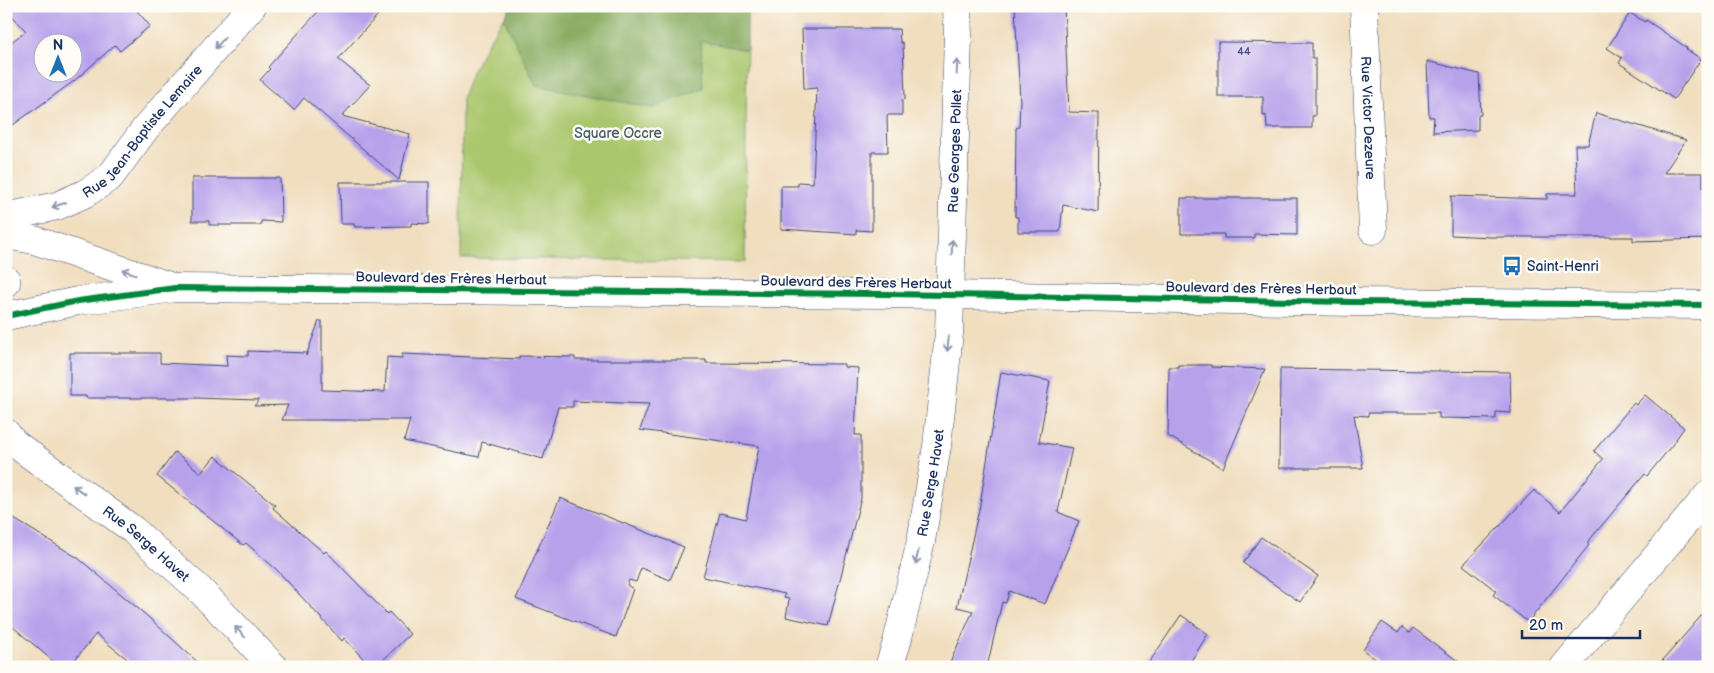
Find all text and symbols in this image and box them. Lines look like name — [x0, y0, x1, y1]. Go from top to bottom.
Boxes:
north arrow — [32, 32, 82, 82]
text: N — [53, 37, 63, 54]
one-way arrow — [215, 37, 226, 50]
house number: 44 — [1237, 45, 1251, 58]
street label: Rue Victor Dezeure — [1357, 56, 1379, 180]
one-way arrow — [952, 59, 962, 76]
street label: Rue Jean-Baptiste Lemaire — [79, 62, 206, 202]
street label: Rue Georges Pollet — [945, 88, 965, 213]
park label: Square Occre — [574, 125, 662, 142]
one-way arrow — [51, 200, 67, 210]
one-way arrow — [947, 239, 956, 255]
bus stop icon: Saint-Henri — [1501, 255, 1523, 277]
place label: Saint-Henri — [1527, 258, 1599, 275]
one-way arrow — [121, 267, 137, 276]
street label: Boulevard des Frères Herbaut — [355, 268, 548, 289]
street label: Boulevard des Frères Herbaut — [760, 272, 953, 293]
street label: Boulevard des Frères Herbaut — [1165, 278, 1358, 299]
one-way arrow — [943, 336, 953, 352]
street label: Rue Serge Havet — [914, 428, 948, 538]
one-way arrow — [72, 485, 86, 495]
street label: Rue Serge Havet — [99, 502, 193, 586]
one-way arrow — [912, 548, 921, 564]
scale bar — [1522, 608, 1639, 640]
text: 20 m — [1529, 616, 1563, 635]
one-way arrow — [234, 625, 246, 638]

